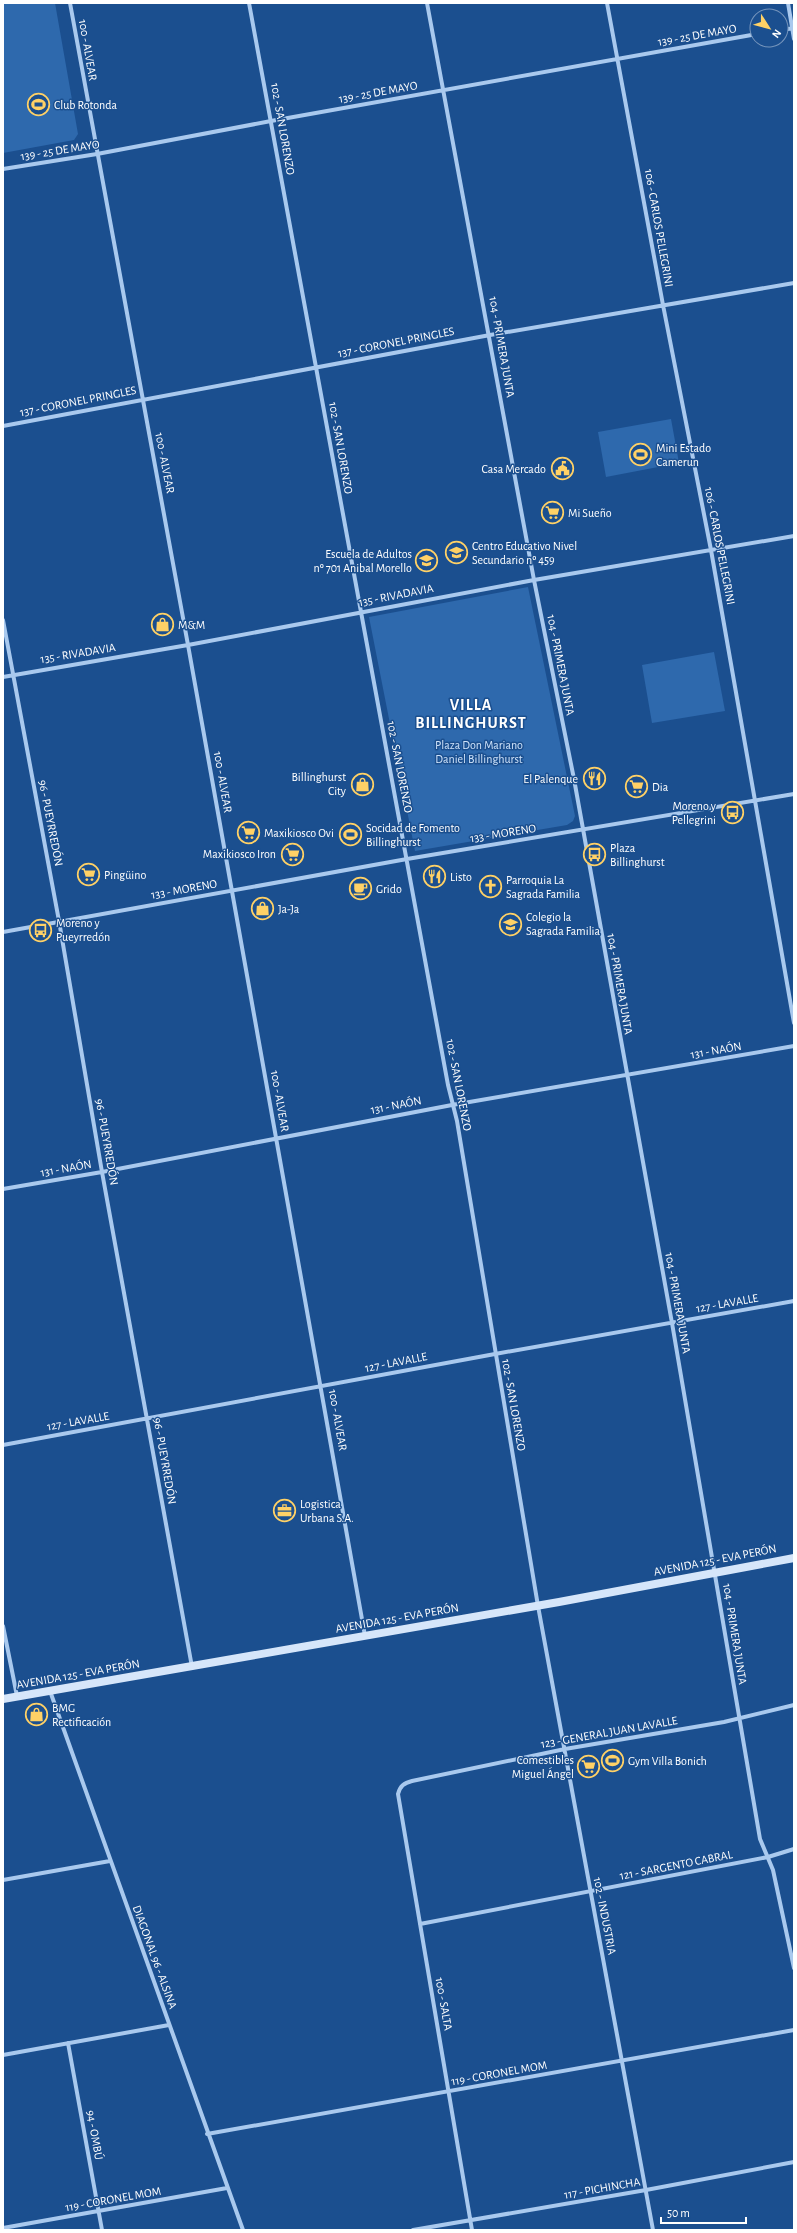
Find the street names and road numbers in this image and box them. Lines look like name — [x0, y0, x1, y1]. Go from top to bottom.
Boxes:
street label: 100 - ALVEAR — [77, 18, 99, 82]
street label: 139 - 25 DE MAYO — [657, 22, 738, 48]
street label: 139 - 25 DE MAYO — [338, 79, 419, 105]
street label: 102 - SAN LORENZO — [269, 82, 297, 176]
street label: 139 - 25 DE MAYO — [20, 138, 101, 162]
street label: 106 - CARLOS PELLEGRINI — [643, 168, 675, 288]
street label: 104 - PRIMERA JUNTA — [487, 296, 517, 398]
street label: 137 - CORONEL PRINGLES — [337, 325, 456, 359]
street label: 137 - CORONEL PRINGLES — [19, 384, 138, 418]
street label: 102 - SAN LORENZO — [327, 401, 355, 495]
street label: 100 - ALVEAR — [153, 431, 177, 495]
street label: 106 - CARLOS PELLEGRINI — [703, 486, 737, 606]
street label: 135 - RIVADAVIA — [358, 582, 435, 608]
street label: 104 - PRIMERA JUNTA — [545, 614, 577, 716]
street label: 135 - RIVADAVIA — [40, 641, 117, 665]
street label: 102 - SAN LORENZO — [385, 720, 415, 814]
street label: 100 - ALVEAR — [212, 750, 234, 814]
street label: 96 - PUEYRREDÓN — [37, 779, 66, 867]
street label: 133 - MORENO — [469, 822, 537, 844]
street label: 133 - MORENO — [150, 877, 218, 901]
street label: 104 - PRIMERA JUNTA — [605, 933, 635, 1035]
street label: 102 - SAN LORENZO — [444, 1038, 474, 1132]
street label: 131 - NAÓN — [689, 1039, 742, 1060]
street label: 100 - ALVEAR — [269, 1069, 291, 1133]
street label: 131 - NAÓN — [369, 1093, 422, 1116]
street label: 96 - PUEYRREDÓN — [93, 1098, 121, 1186]
street label: 131 - NAÓN — [39, 1157, 92, 1178]
street label: 104 - PRIMERA JUNTA — [663, 1252, 693, 1354]
street label: 127 - LAVALLE — [695, 1292, 759, 1314]
street label: 127 - LAVALLE — [364, 1350, 428, 1374]
street label: 102 - SAN LORENZO — [500, 1358, 528, 1452]
street label: 100 - ALVEAR — [327, 1388, 349, 1452]
street label: 127 - LAVALLE — [46, 1410, 110, 1432]
street label: 96 - PUEYRREDÓN — [151, 1417, 179, 1505]
street label: AVENIDA 125 - EVA PERÓN — [652, 1541, 777, 1578]
street label: 104 - PRIMERA JUNTA — [721, 1583, 749, 1685]
street label: AVENIDA 125 - EVA PERÓN — [334, 1600, 460, 1635]
street label: AVENIDA 125 - EVA PERÓN — [15, 1656, 141, 1691]
street label: 123 - GENERAL JUAN LAVALLE — [540, 1714, 679, 1750]
street label: 121 - SARGENTO CABRAL — [619, 1848, 733, 1882]
street label: 102 - INDUSTRIA — [592, 1876, 618, 1956]
street label: DIAGONAL 96 - ALSINA — [131, 1903, 179, 2011]
street label: 100 - SALTA — [433, 1977, 455, 2031]
street label: 119 - CORONEL MOM — [450, 2059, 548, 2087]
street label: 94 - OMBÚ — [85, 2109, 106, 2161]
street label: 117 - PICHINCHA — [563, 2175, 641, 2201]
street label: 119 - CORONEL MOM — [64, 2185, 162, 2213]

